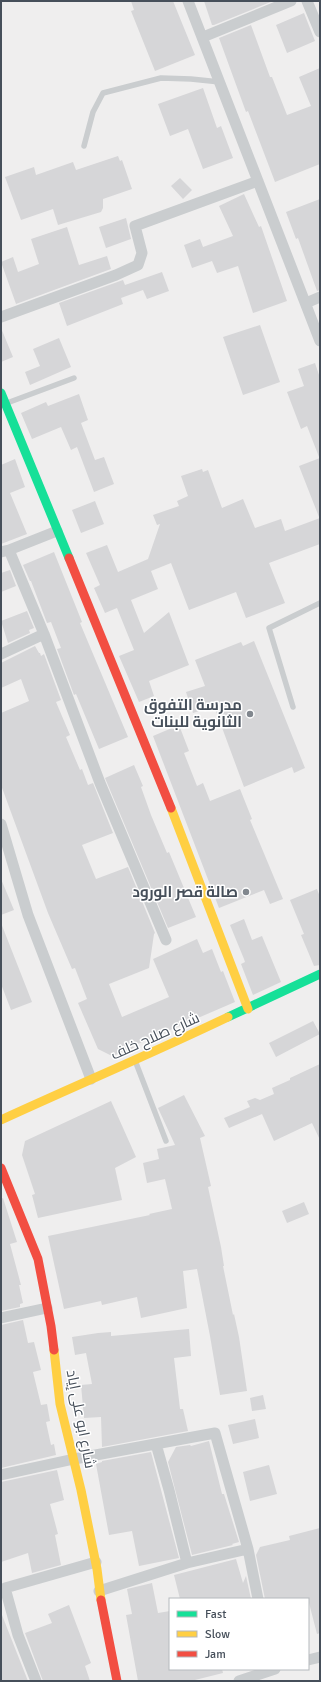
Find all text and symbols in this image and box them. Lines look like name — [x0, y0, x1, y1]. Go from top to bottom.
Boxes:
place label: مدرسة التفوق الثانوية للبنات — [144, 696, 242, 731]
marker: مدرسة التفوق الثانوية للبنات — [245, 709, 255, 719]
place label: صالة قصر الورود — [132, 883, 238, 901]
marker: صالة قصر الورود — [241, 887, 251, 897]
street label: شارع صلاح خلف — [108, 1008, 203, 1065]
street label: شارع ابو على إياد — [61, 1368, 99, 1470]
legend — [169, 1598, 309, 1670]
text: Fast — [205, 1607, 226, 1622]
text: Slow — [205, 1627, 230, 1642]
text: Jam — [205, 1647, 226, 1662]

